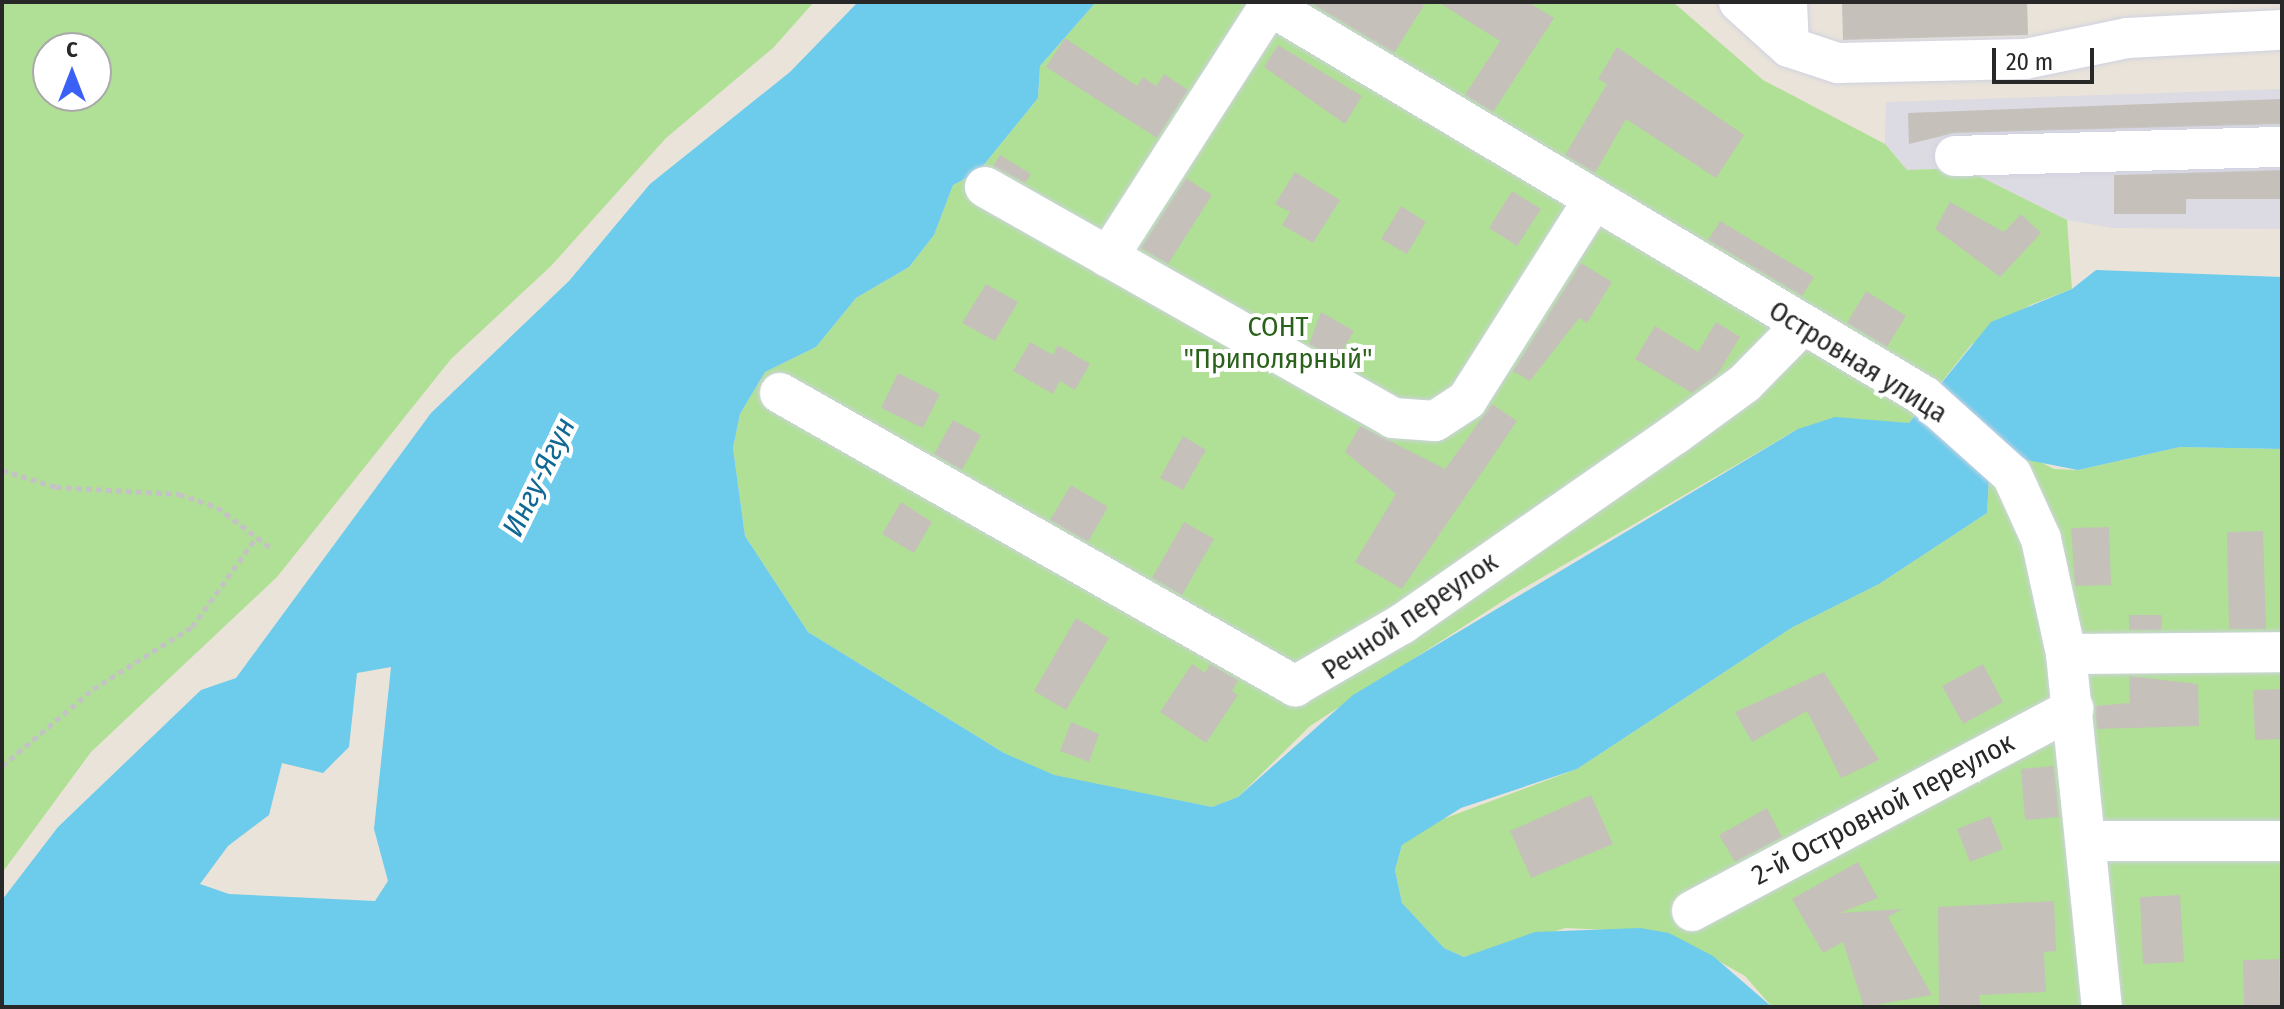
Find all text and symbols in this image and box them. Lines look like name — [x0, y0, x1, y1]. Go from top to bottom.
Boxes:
north arrow — [32, 32, 112, 112]
scale bar — [1996, 32, 2098, 82]
text: С — [66, 36, 78, 63]
text: 20 m — [2006, 48, 2053, 76]
street label: Островная улица — [1763, 294, 1953, 430]
park label: СОНТ "Приполярный" — [1183, 310, 1373, 376]
water label: Ингу-Ягун — [495, 412, 583, 542]
street label: Речной переулок — [1316, 545, 1504, 687]
street label: 2-й Островной переулок — [1746, 726, 2020, 892]

